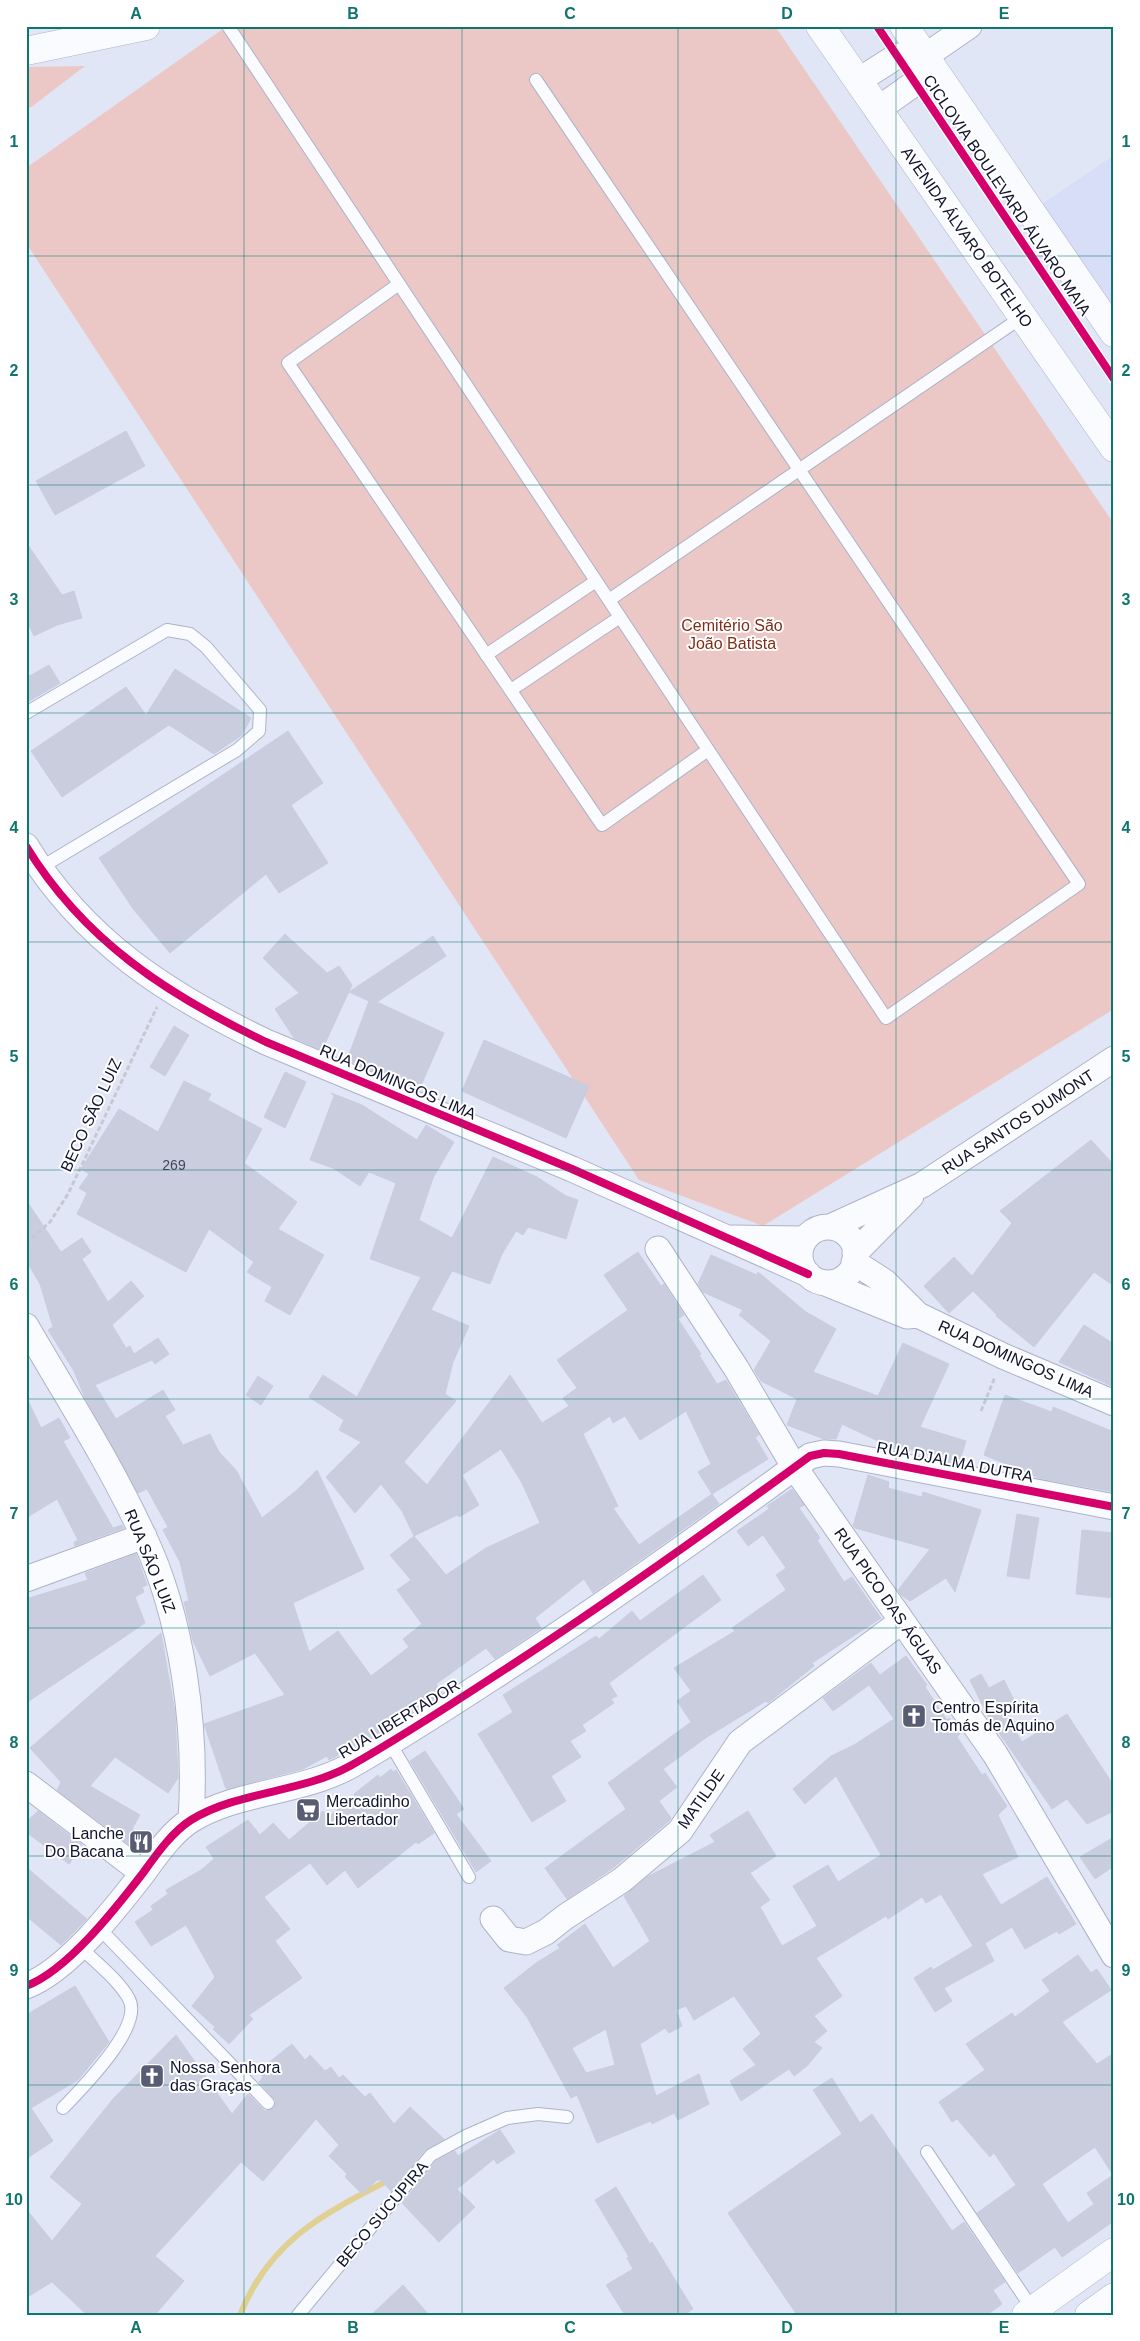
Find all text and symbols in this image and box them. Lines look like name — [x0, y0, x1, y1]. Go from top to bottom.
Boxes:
text: A — [130, 5, 142, 22]
text: B — [347, 5, 359, 22]
text: C — [564, 5, 576, 22]
text: D — [781, 5, 793, 22]
text: E — [999, 5, 1010, 22]
street label: CICLOVIA BOULEVARD ÁLVARO MAIA — [920, 71, 1095, 319]
text: 1 — [10, 133, 19, 150]
text: 1 — [1122, 133, 1131, 150]
street label: AVENIDA ÁLVARO BOTELHO — [898, 143, 1037, 330]
text: 2 — [10, 362, 19, 379]
text: 2 — [1122, 362, 1131, 379]
text: 3 — [10, 591, 19, 608]
text: 3 — [1122, 591, 1131, 608]
park label: Cemitério São João Batista — [681, 617, 783, 652]
text: 4 — [10, 819, 19, 836]
text: 4 — [1122, 819, 1131, 836]
street label: RUA DOMINGOS LIMA — [317, 1041, 479, 1123]
text: 5 — [10, 1048, 19, 1065]
text: 5 — [1122, 1048, 1131, 1065]
street label: BECO SÃO LUIZ — [56, 1055, 125, 1174]
street label: RUA SANTOS DUMONT — [939, 1066, 1097, 1177]
house number: 269 — [162, 1157, 186, 1173]
text: 6 — [10, 1276, 19, 1293]
text: 6 — [1122, 1276, 1131, 1293]
street label: RUA DOMINGOS LIMA — [936, 1317, 1097, 1401]
street label: RUA DJALMA DUTRA — [875, 1438, 1035, 1486]
text: 7 — [10, 1505, 19, 1522]
text: 7 — [1122, 1505, 1131, 1522]
street label: RUA SÃO LUIZ — [121, 1506, 180, 1616]
street label: RUA PICO DAS ÁGUAS — [831, 1524, 946, 1677]
street label: RUA LIBERTADOR — [335, 1676, 463, 1762]
place label: Centro Espírita Tomás de Aquino — [932, 1699, 1055, 1734]
church icon: Centro Espírita Tomás de Aquino — [901, 1703, 927, 1729]
text: 8 — [10, 1734, 19, 1751]
text: 8 — [1122, 1734, 1131, 1751]
street label: MATILDE — [674, 1766, 728, 1832]
place label: Mercadinho Libertador — [326, 1793, 410, 1828]
supermarket icon: Mercadinho Libertador — [295, 1797, 321, 1823]
place label: Lanche Do Bacana — [45, 1825, 124, 1860]
restaurant icon: Lanche Do Bacana — [128, 1829, 154, 1855]
text: 9 — [10, 1962, 19, 1979]
text: 9 — [1122, 1962, 1131, 1979]
place label: Nossa Senhora das Graças — [170, 2059, 280, 2094]
church icon: Nossa Senhora das Graças — [139, 2063, 165, 2089]
street label: BECO SUCUPIRA — [333, 2158, 431, 2270]
text: 10 — [5, 2191, 23, 2208]
text: 10 — [1117, 2191, 1135, 2208]
text: A — [130, 2319, 142, 2336]
text: B — [347, 2319, 359, 2336]
text: C — [564, 2319, 576, 2336]
text: D — [781, 2319, 793, 2336]
text: E — [999, 2319, 1010, 2336]

